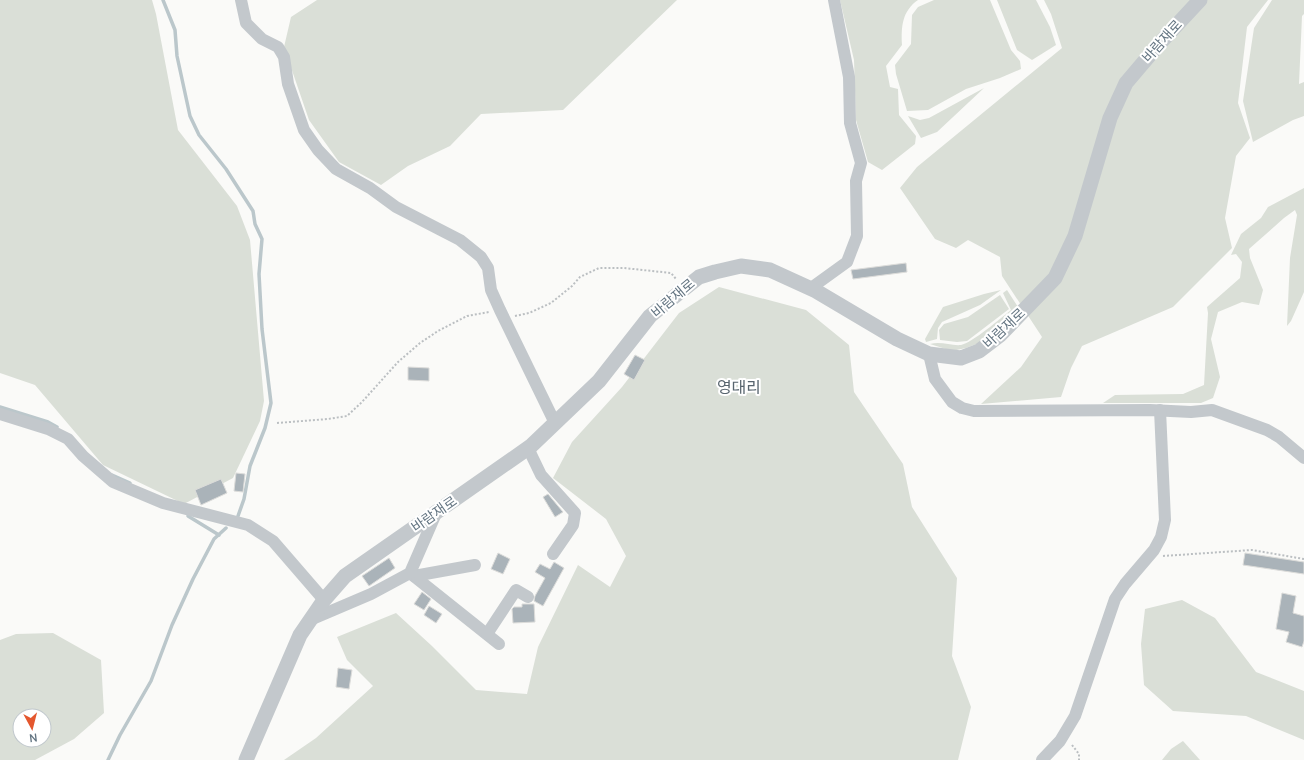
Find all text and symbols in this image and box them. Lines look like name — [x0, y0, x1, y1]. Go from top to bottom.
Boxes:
street label: 바람재로 — [1137, 15, 1186, 66]
street label: 바람재로 — [647, 274, 699, 321]
street label: 바람재로 — [978, 303, 1029, 352]
district label: 영대리 — [717, 376, 761, 398]
street label: 바람재로 — [407, 491, 460, 536]
north arrow — [12, 708, 52, 748]
text: N — [28, 730, 38, 746]

